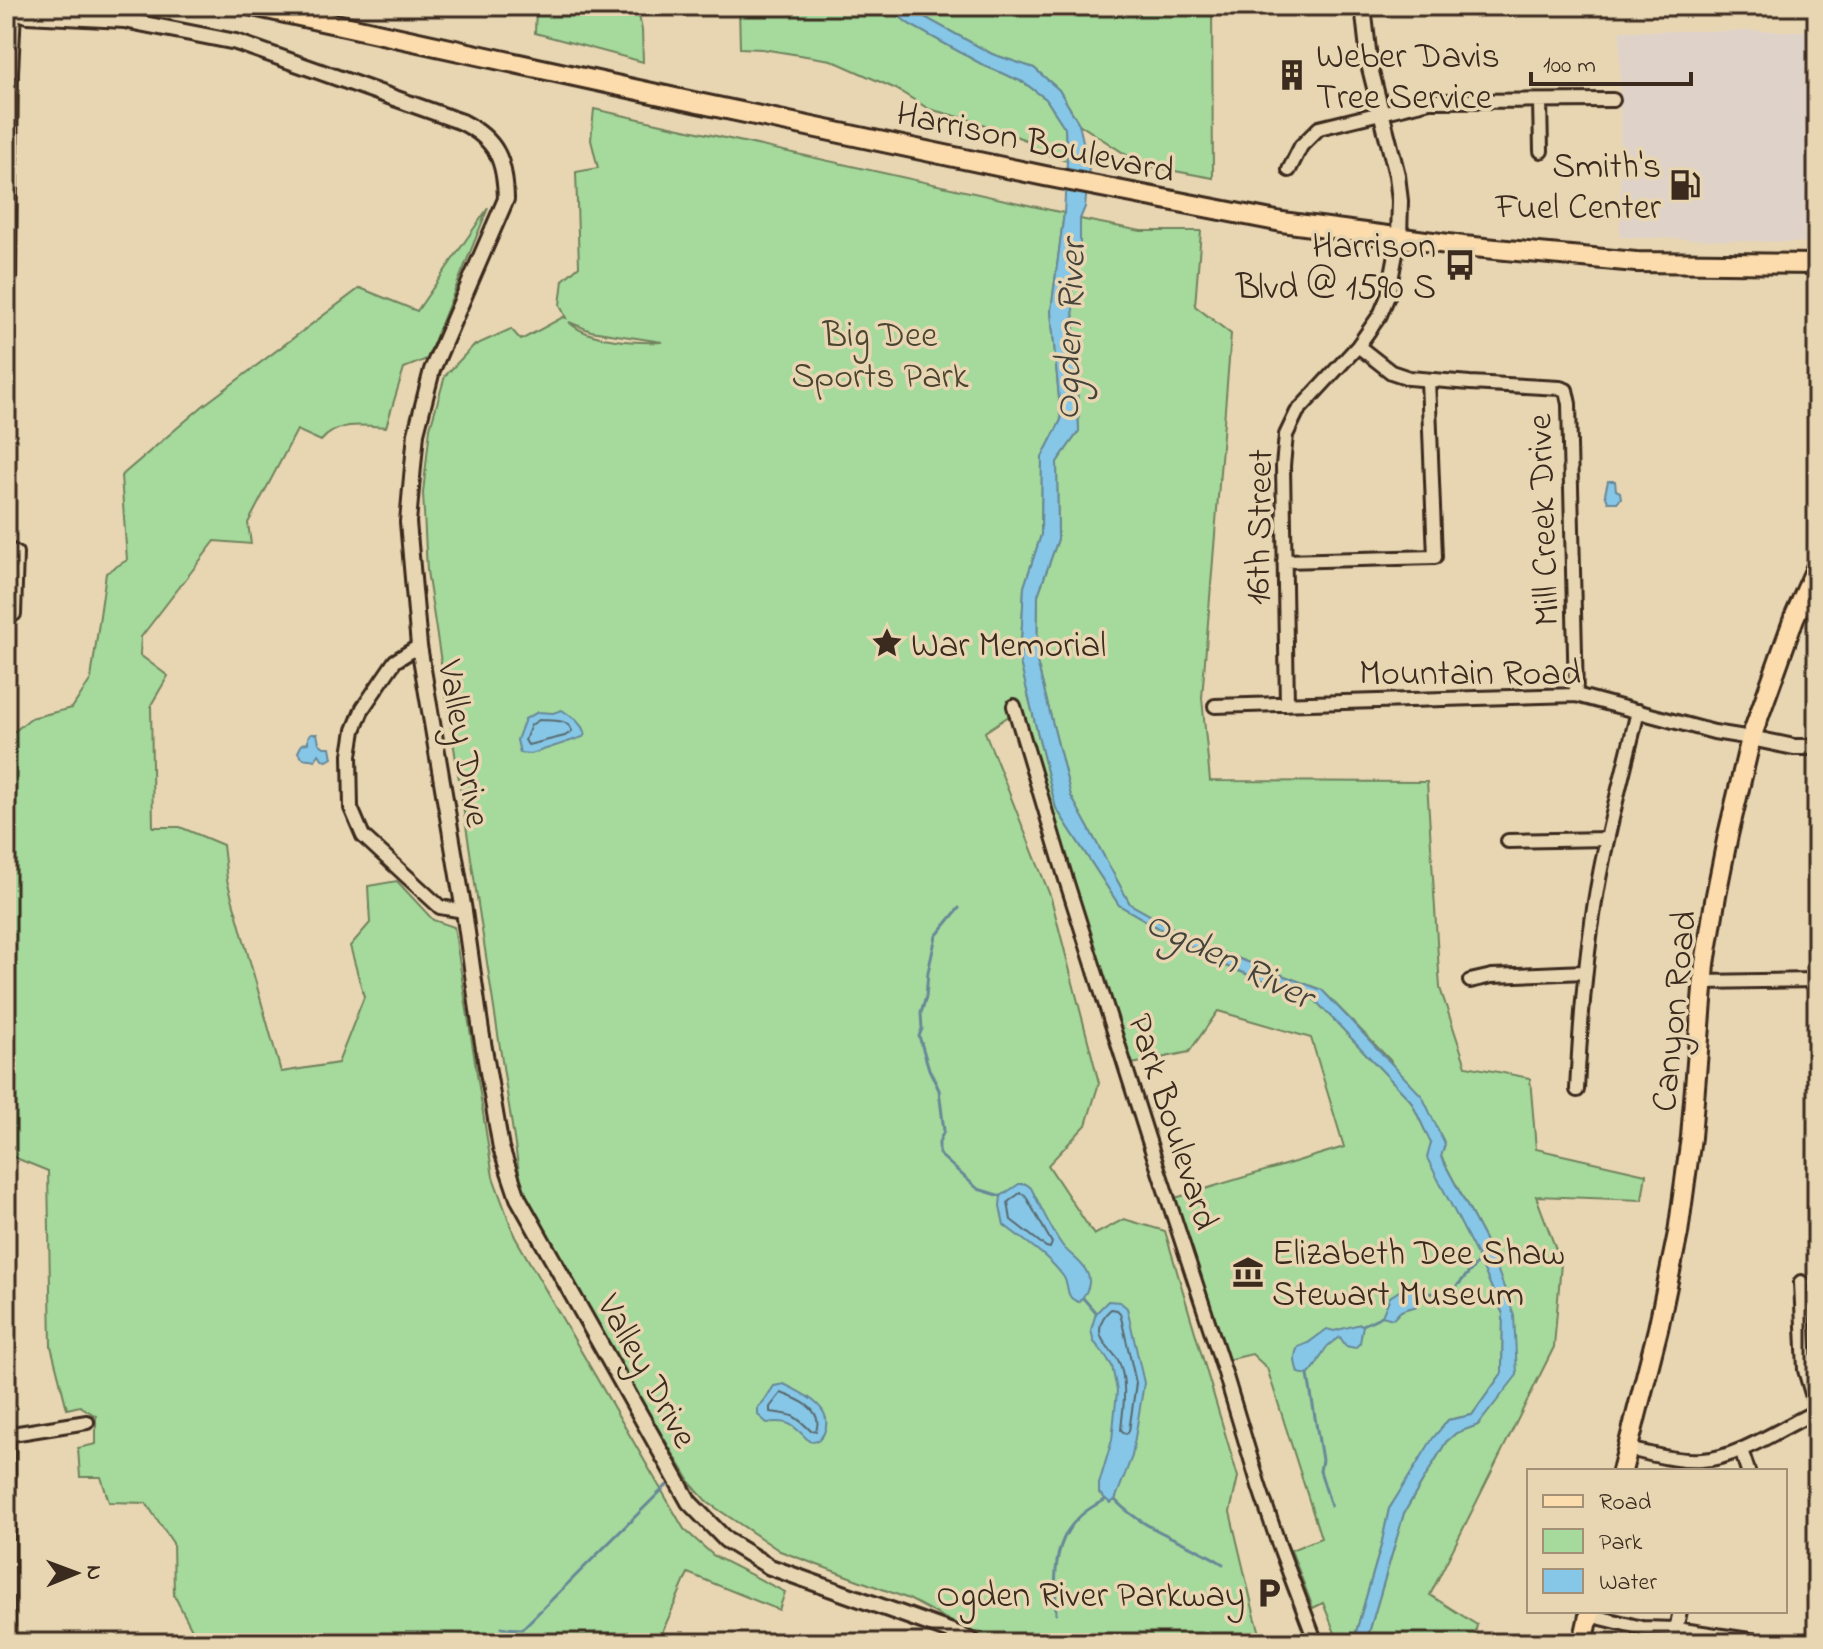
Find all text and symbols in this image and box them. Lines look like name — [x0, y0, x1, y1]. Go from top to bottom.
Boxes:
place label: Weber Davis Tree Service — [1316, 32, 1500, 126]
scale bar — [1531, 36, 1691, 86]
text: 100 m — [1543, 49, 1596, 84]
building icon: Weber Davis Tree Service — [1275, 58, 1309, 92]
street label: Harrison Boulevard — [891, 89, 1179, 200]
place label: Smith's Fuel Center — [1495, 142, 1662, 236]
fuel station icon: Smith's Fuel Center — [1668, 168, 1702, 202]
place label: Harrison Blvd @ 1590 S — [1235, 222, 1436, 316]
water label: Ogden River — [1041, 234, 1103, 422]
bus stop icon: Harrison Blvd @ 1590 S — [1443, 248, 1477, 282]
park label: Big Dee Sports Park — [791, 311, 969, 405]
street label: Mill Creek Drive — [1515, 412, 1576, 627]
street label: 16th Street — [1234, 449, 1289, 606]
place label: War Memorial — [911, 621, 1106, 674]
place icon: War Memorial — [870, 626, 904, 660]
street label: Mountain Road — [1359, 649, 1581, 702]
street label: Valley Drive — [421, 655, 502, 832]
water label: Ogden River — [1135, 897, 1326, 1028]
street label: Canyon Road — [1640, 908, 1713, 1115]
street label: Park Boulevard — [1111, 1007, 1231, 1237]
place label: Elizabeth Dee Shaw Stewart Museum — [1272, 1229, 1565, 1323]
museum icon: Elizabeth Dee Shaw Stewart Museum — [1231, 1255, 1265, 1289]
street label: Valley Drive — [580, 1285, 710, 1460]
legend — [1527, 1469, 1787, 1613]
text: Road — [1599, 1486, 1652, 1521]
text: Park — [1599, 1526, 1643, 1561]
north arrow — [36, 1533, 116, 1613]
text: N — [77, 1565, 109, 1580]
text: Water — [1599, 1566, 1657, 1601]
place label: Ogden River Parkway — [936, 1571, 1245, 1624]
parking icon: Ogden River Parkway — [1252, 1576, 1286, 1610]

